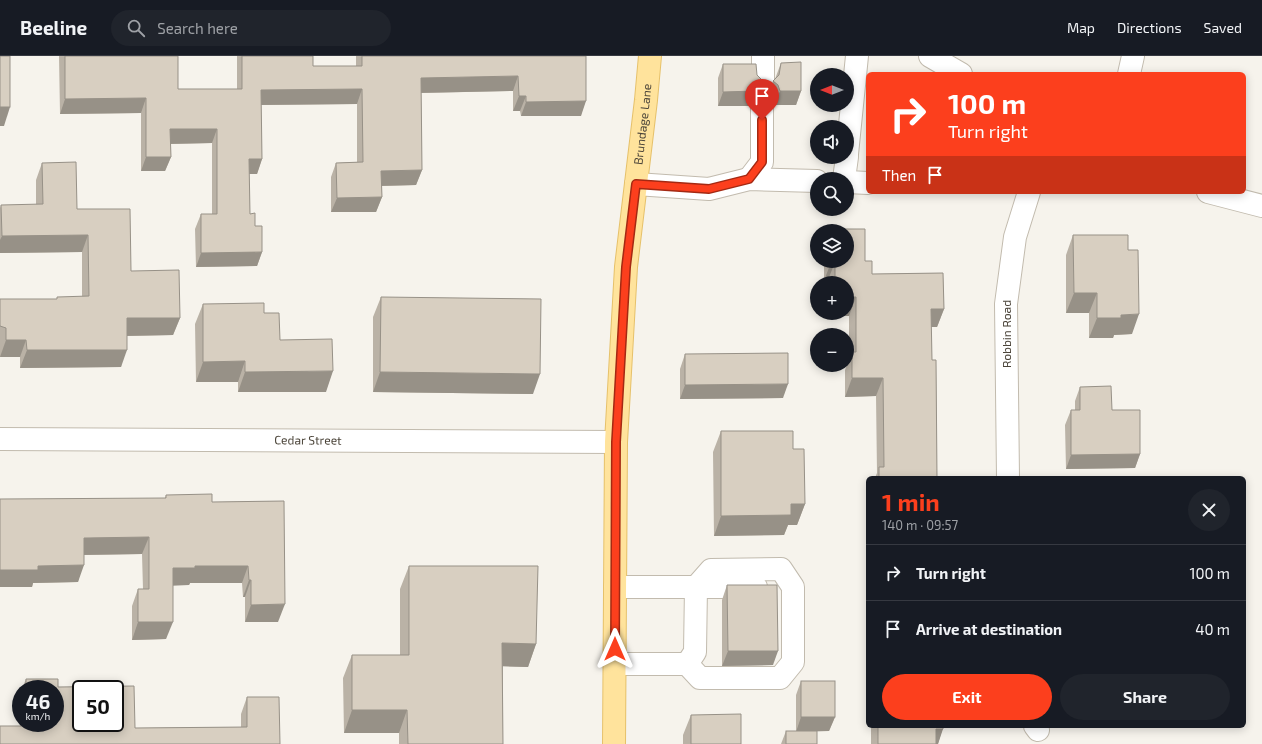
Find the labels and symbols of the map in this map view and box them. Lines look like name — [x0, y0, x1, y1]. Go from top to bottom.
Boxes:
north arrow — [810, 68, 854, 112]
pin — [745, 79, 779, 120]
street label: Brundage Lane — [630, 83, 653, 166]
street label: Robbin Road — [999, 300, 1013, 368]
street label: Cedar Street — [274, 432, 342, 447]
position arrow — [594, 628, 636, 670]
speed limit sign: 50 — [72, 680, 124, 732]

